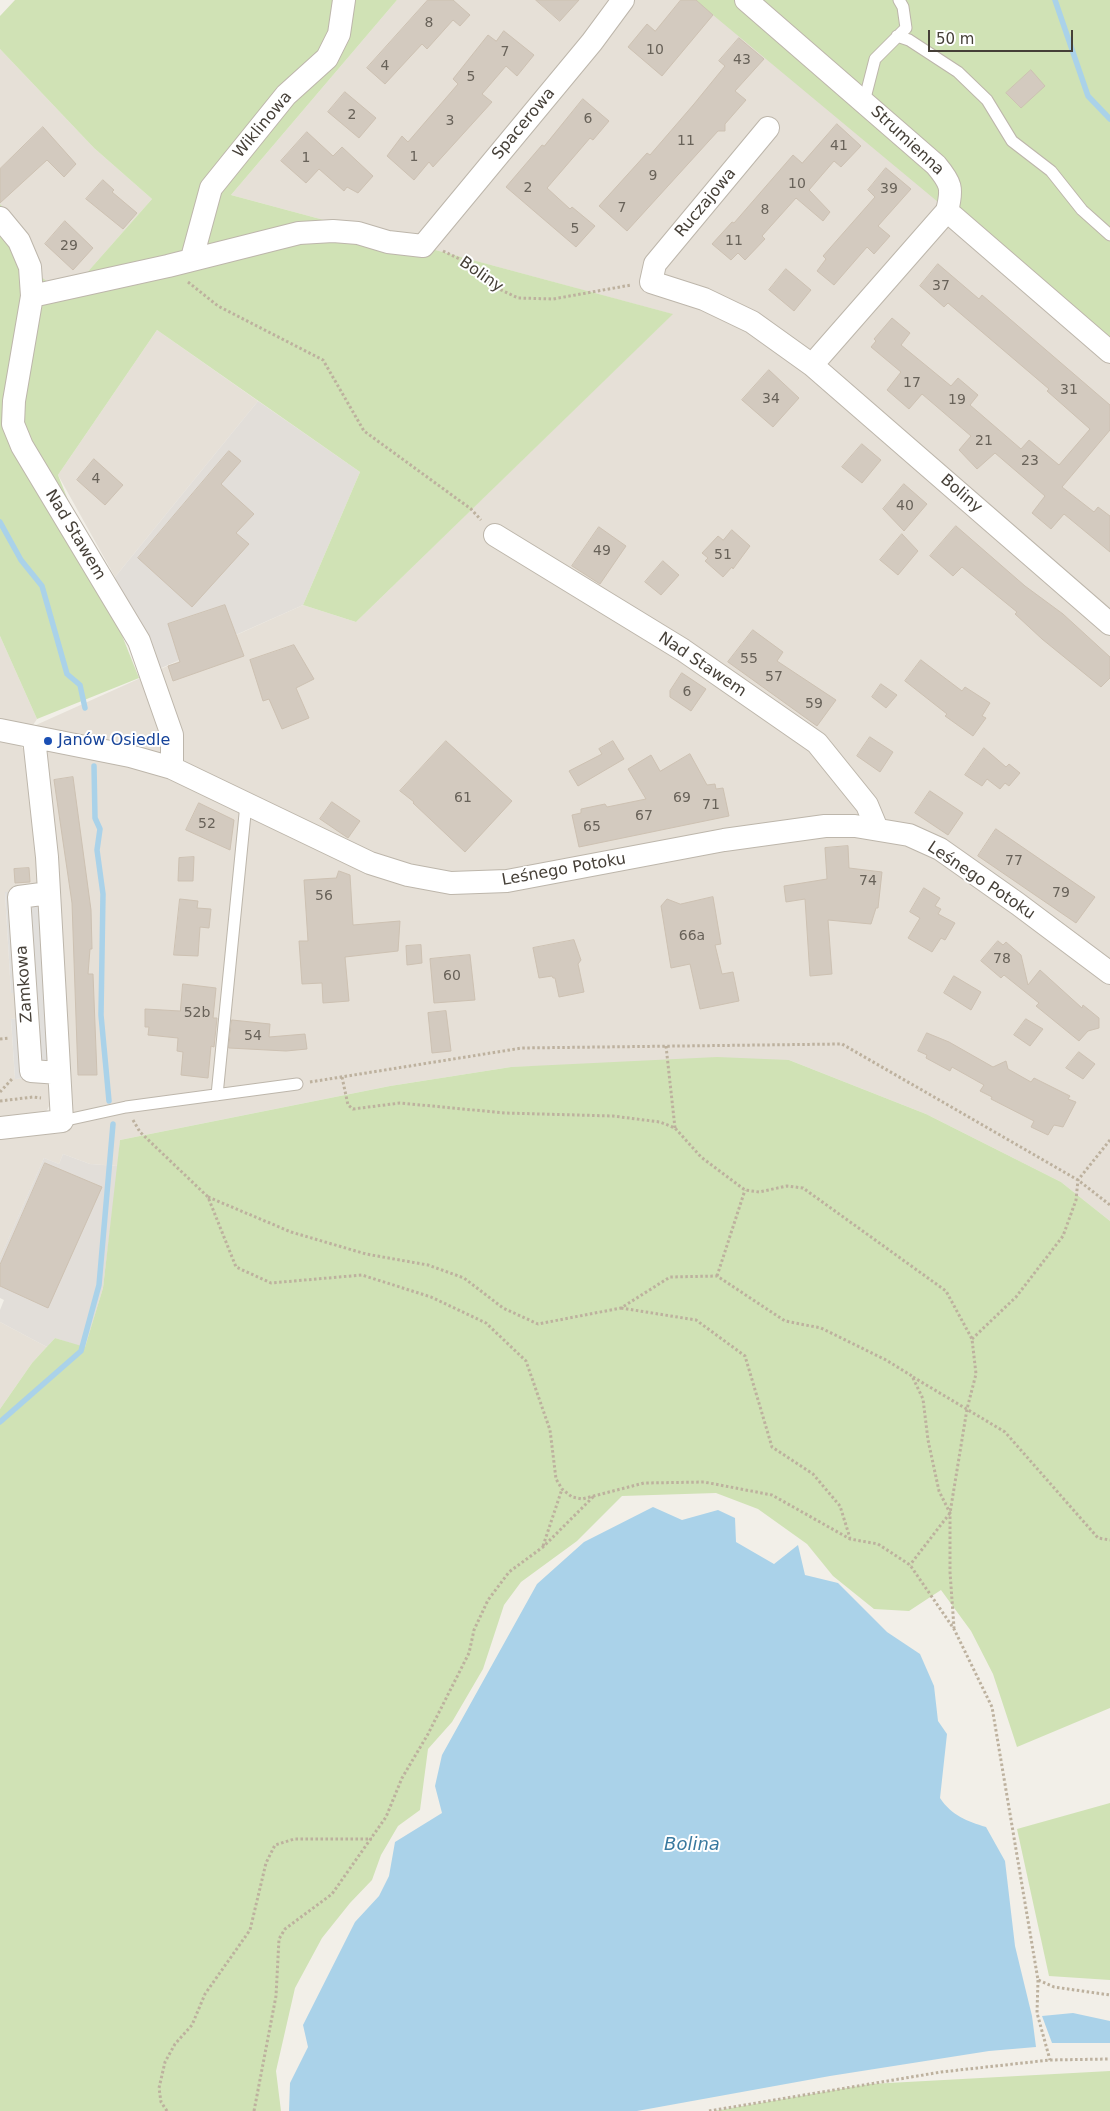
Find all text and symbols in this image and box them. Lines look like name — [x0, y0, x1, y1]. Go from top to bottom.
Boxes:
house number: 8 — [425, 15, 433, 31]
scale bar — [930, 20, 1075, 52]
text: 50 m — [936, 30, 974, 48]
house number: 10 — [646, 42, 664, 58]
house number: 7 — [501, 44, 509, 60]
house number: 43 — [733, 52, 751, 68]
house number: 4 — [381, 58, 389, 74]
house number: 5 — [467, 69, 475, 85]
street label: Spacerowa — [488, 84, 560, 164]
street label: Wiklinowa — [230, 88, 296, 162]
street label: Strumienna — [866, 102, 948, 180]
house number: 2 — [348, 107, 356, 123]
house number: 6 — [584, 111, 592, 127]
house number: 3 — [446, 113, 454, 129]
house number: 11 — [677, 133, 695, 149]
house number: 41 — [830, 138, 848, 154]
house number: 1 — [410, 149, 418, 165]
house number: 1 — [302, 150, 310, 166]
street label: Ruczajowa — [671, 164, 741, 242]
house number: 9 — [649, 168, 657, 184]
house number: 10 — [788, 176, 806, 192]
house number: 2 — [524, 180, 532, 196]
house number: 39 — [880, 181, 898, 197]
house number: 7 — [618, 200, 626, 216]
house number: 8 — [761, 202, 769, 218]
house number: 5 — [571, 221, 579, 237]
house number: 11 — [725, 233, 743, 249]
house number: 29 — [60, 238, 78, 254]
street label: Boliny — [455, 253, 507, 297]
house number: 37 — [932, 278, 950, 294]
house number: 17 — [903, 375, 921, 391]
house number: 31 — [1060, 382, 1078, 398]
house number: 34 — [762, 391, 780, 407]
house number: 19 — [948, 392, 966, 408]
house number: 21 — [975, 433, 993, 449]
house number: 23 — [1021, 453, 1039, 469]
house number: 4 — [92, 471, 100, 487]
street label: Boliny — [936, 471, 986, 517]
street label: Nad Stawem — [41, 486, 109, 584]
house number: 40 — [896, 498, 914, 514]
house number: 49 — [593, 543, 611, 559]
house number: 51 — [714, 547, 732, 563]
street label: Nad Stawem — [654, 629, 750, 701]
house number: 55 — [740, 651, 758, 667]
house number: 57 — [765, 669, 783, 685]
house number: 6 — [683, 684, 691, 700]
house number: 59 — [805, 696, 823, 712]
place label: Janów Osiedle — [58, 731, 170, 751]
marker: Janów Osiedle — [42, 735, 54, 747]
house number: 61 — [454, 790, 472, 806]
house number: 69 — [673, 790, 691, 806]
house number: 71 — [702, 797, 720, 813]
house number: 67 — [635, 808, 653, 824]
house number: 52 — [198, 816, 216, 832]
house number: 65 — [583, 819, 601, 835]
street label: Leśnego Potoku — [924, 838, 1038, 924]
street label: Leśnego Potoku — [500, 850, 628, 890]
house number: 77 — [1005, 853, 1023, 869]
house number: 74 — [859, 873, 877, 889]
house number: 79 — [1052, 885, 1070, 901]
house number: 56 — [315, 888, 333, 904]
house number: 66a — [679, 928, 705, 944]
street label: Zamkowa — [13, 945, 37, 1023]
house number: 78 — [993, 951, 1011, 967]
house number: 60 — [443, 968, 461, 984]
house number: 52b — [184, 1005, 210, 1021]
house number: 54 — [244, 1028, 262, 1044]
water label: Bolina — [664, 1834, 720, 1856]

